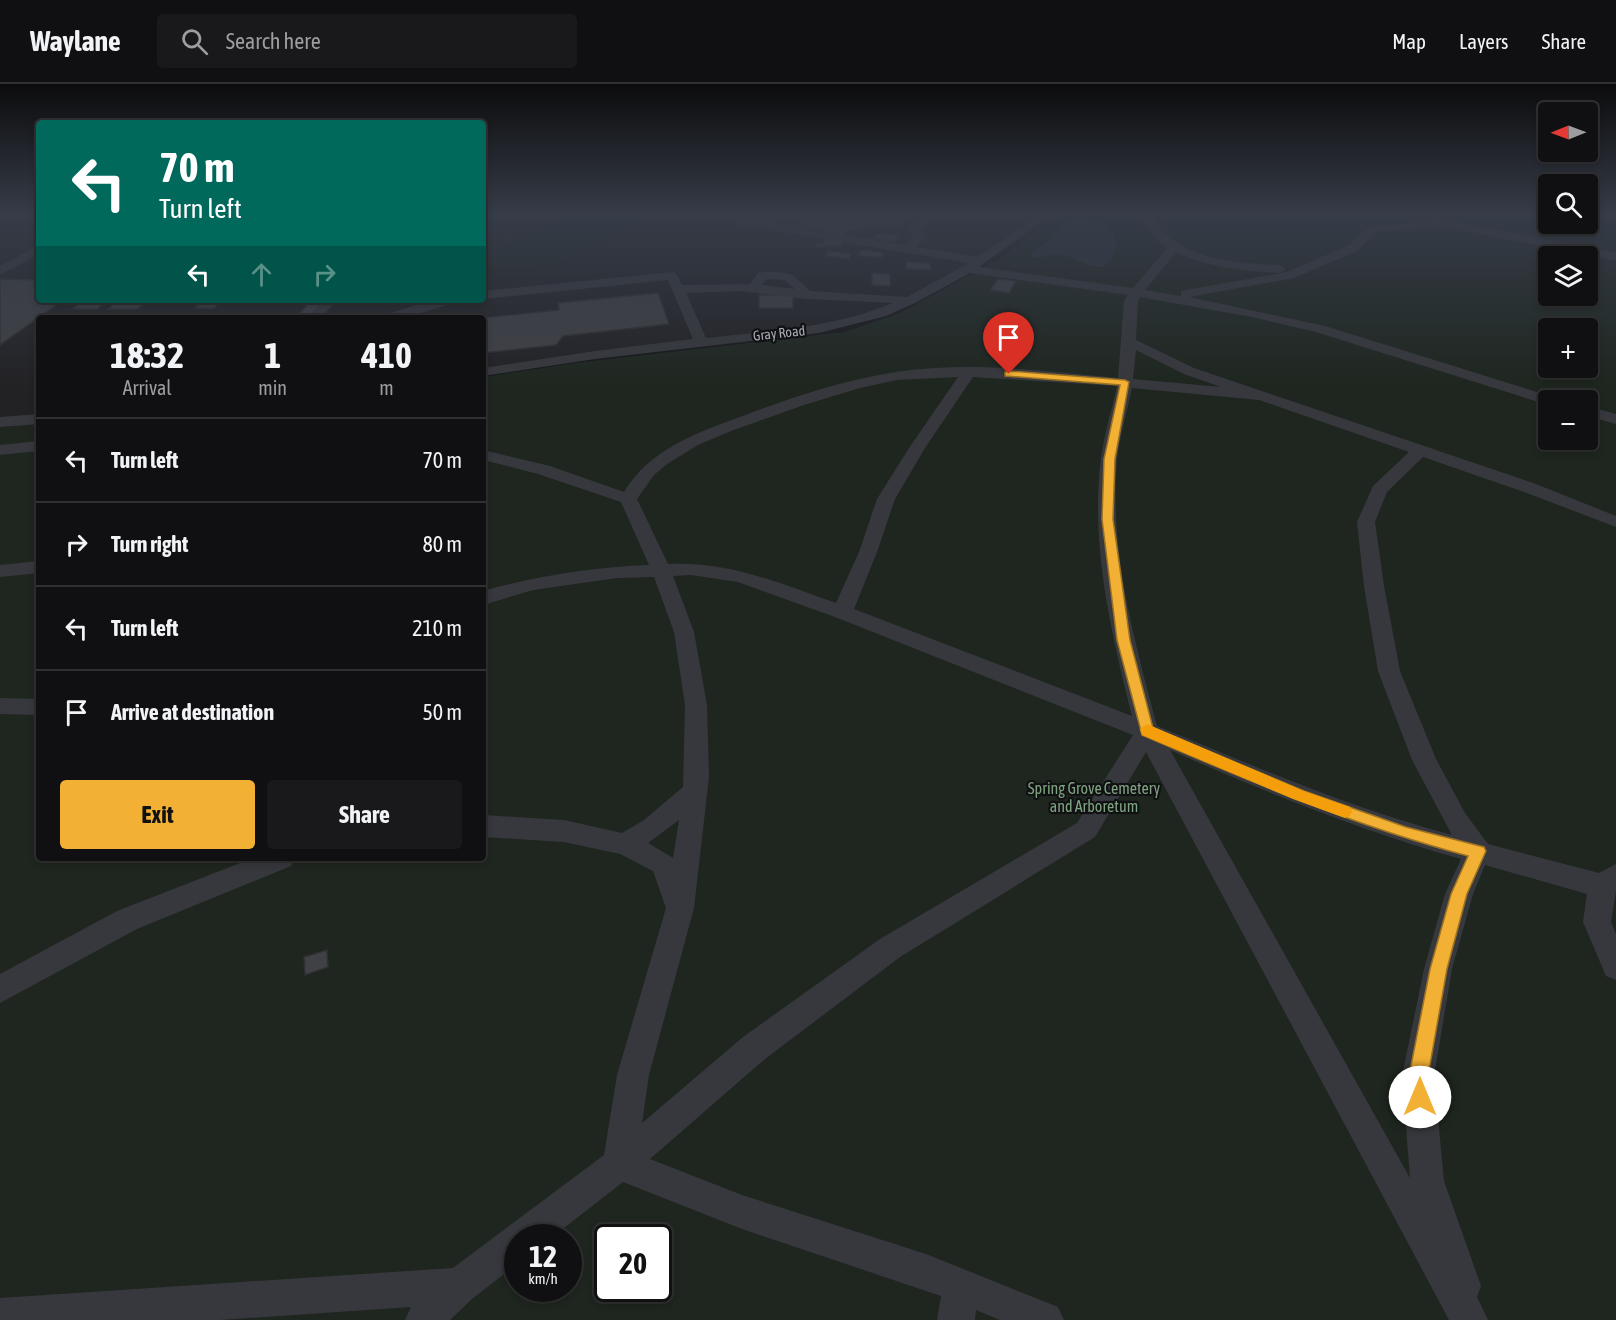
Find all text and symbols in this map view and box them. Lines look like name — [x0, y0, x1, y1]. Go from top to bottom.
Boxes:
search box — [157, 14, 577, 68]
text: Waylane — [30, 25, 121, 57]
icon: search — [178, 25, 211, 58]
text: Search here — [226, 28, 321, 54]
text: Map — [1392, 29, 1426, 53]
text: Layers — [1459, 29, 1509, 53]
text: Share — [1542, 29, 1586, 53]
north arrow — [1538, 102, 1598, 162]
map controls — [1538, 102, 1598, 450]
text: 70 m — [159, 143, 234, 191]
icon: left — [60, 144, 138, 222]
button: search — [1538, 174, 1598, 234]
text: Turn left — [159, 193, 242, 224]
button: layers — [1538, 246, 1598, 306]
icon: left — [182, 258, 215, 291]
icon: ahead — [245, 258, 278, 291]
icon: right — [308, 258, 341, 291]
pin — [983, 312, 1034, 374]
button: + — [1538, 318, 1598, 378]
icon: arrive — [992, 321, 1025, 354]
street label: Gray Road — [752, 322, 806, 344]
text: 18:32 — [110, 334, 184, 376]
text: 1 — [264, 334, 281, 376]
text: 410 — [361, 334, 412, 376]
text: Arrival — [123, 376, 172, 399]
text: min — [258, 376, 287, 399]
text: m — [379, 376, 394, 399]
button: − — [1538, 390, 1598, 450]
icon: left — [60, 444, 93, 477]
text: Turn left — [111, 447, 178, 473]
text: 70 m — [422, 447, 462, 473]
icon: right — [60, 528, 93, 561]
text: Turn right — [111, 531, 188, 557]
text: 80 m — [422, 531, 462, 557]
icon: left — [60, 612, 93, 645]
text: Turn left — [111, 615, 178, 641]
text: 210 m — [412, 615, 462, 641]
icon: arrive — [60, 696, 93, 729]
text: Arrive at destination — [111, 699, 274, 725]
text: 50 m — [422, 699, 462, 725]
park label: Spring Grove Cemetery and Arboretum — [1028, 779, 1161, 815]
button: Exit — [60, 780, 255, 849]
button: Share — [267, 780, 462, 849]
position arrow — [1388, 1065, 1452, 1129]
speed limit sign: 20 — [594, 1224, 672, 1302]
text: 12 — [529, 1239, 557, 1273]
text: km/h — [528, 1270, 558, 1287]

